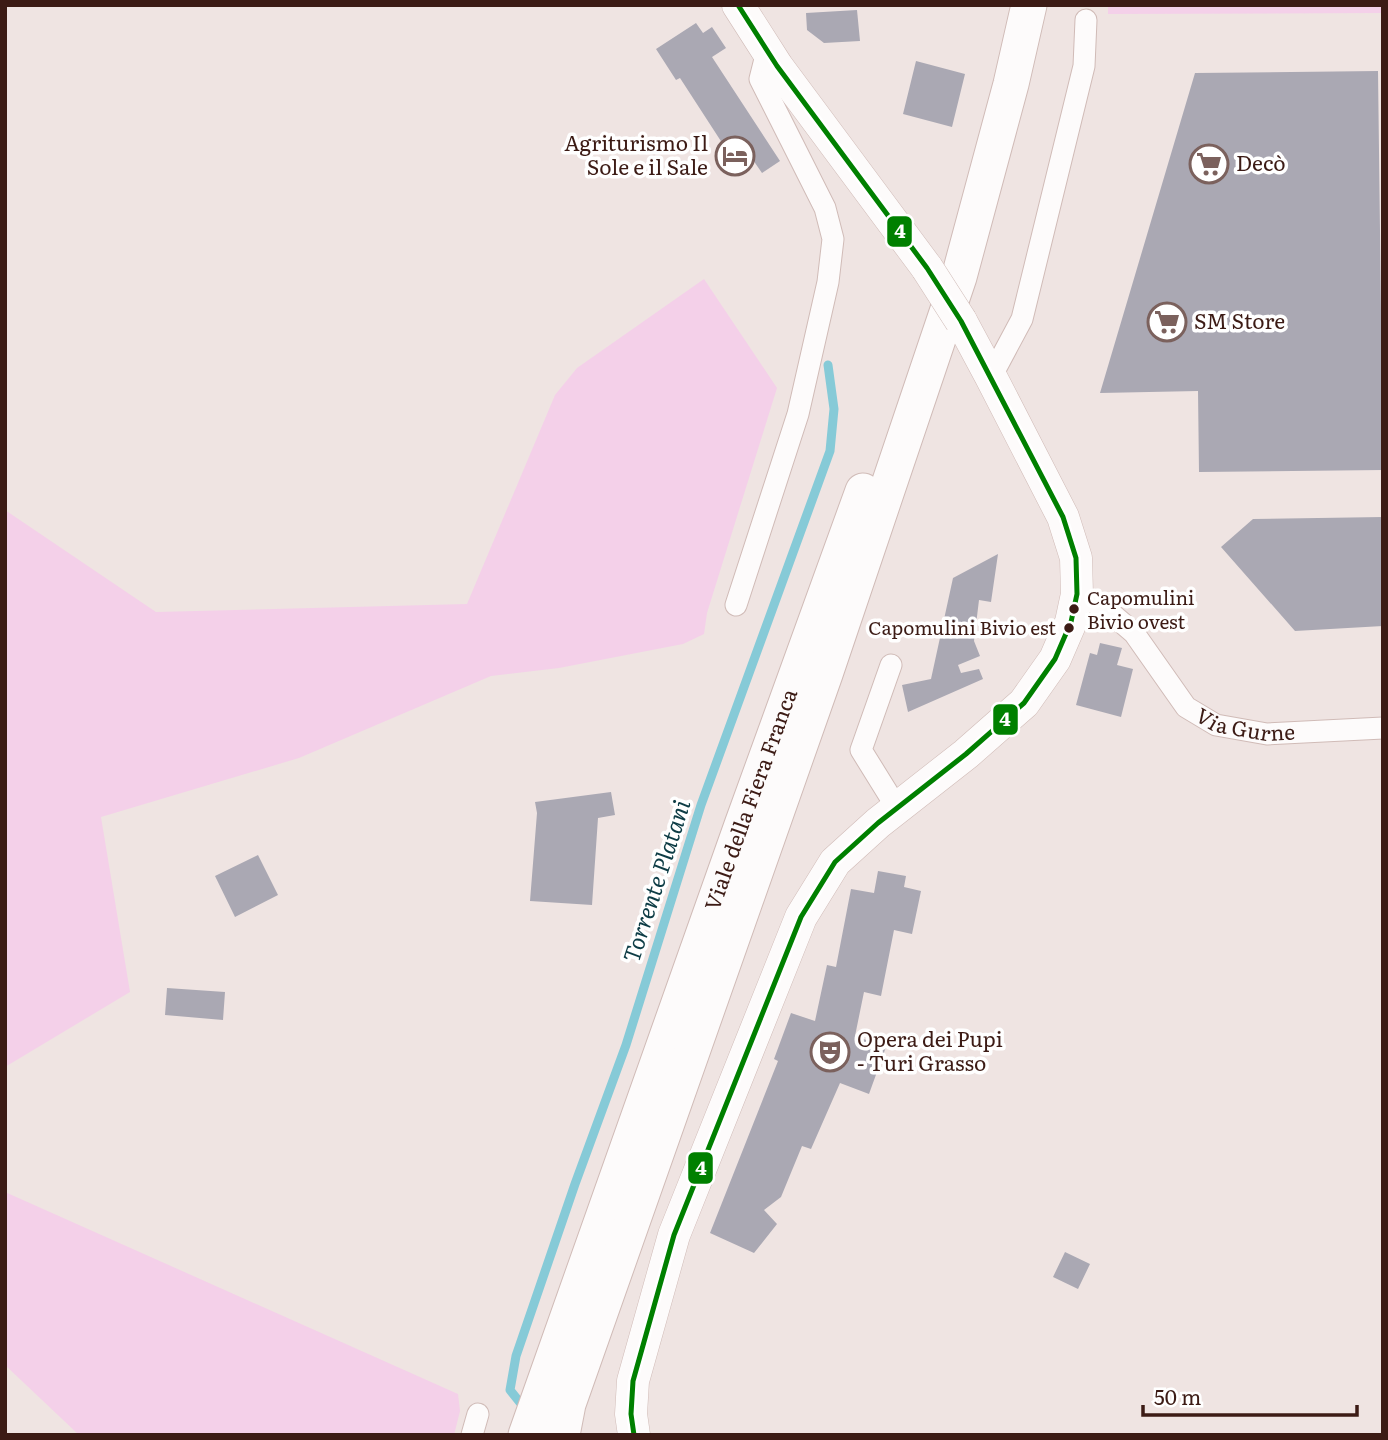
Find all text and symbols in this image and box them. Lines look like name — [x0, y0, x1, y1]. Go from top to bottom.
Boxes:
place label: Agriturismo Il Sole e il Sale — [564, 126, 708, 181]
hotel icon: Agriturismo Il Sole e il Sale — [714, 135, 756, 177]
supermarket icon: Decò — [1188, 143, 1230, 185]
place label: Decò — [1236, 146, 1286, 177]
line badge: 4 — [886, 215, 913, 248]
text: 4 — [894, 216, 906, 244]
supermarket icon: SM Store — [1146, 301, 1188, 343]
place label: SM Store — [1194, 304, 1285, 335]
place label: Capomulini Bivio ovest — [1087, 583, 1194, 635]
marker: Capomulini Bivio ovest — [1067, 602, 1081, 616]
place label: Capomulini Bivio est — [868, 613, 1056, 641]
marker: Capomulini Bivio est — [1062, 621, 1076, 635]
street label: Viale della Fiera Franca — [695, 683, 803, 914]
street label: Via Gurne — [1191, 698, 1296, 747]
line badge: 4 — [992, 703, 1019, 736]
text: 4 — [999, 704, 1011, 732]
water label: Torrente Platani — [613, 795, 697, 966]
place label: Opera dei Pupi - Turi Grasso — [857, 1022, 1003, 1077]
theatre icon: Opera dei Pupi - Turi Grasso — [809, 1031, 851, 1073]
line badge: 4 — [687, 1151, 714, 1185]
text: 4 — [695, 1153, 707, 1181]
scale bar — [1143, 1374, 1356, 1418]
text: 50 m — [1154, 1380, 1201, 1411]

